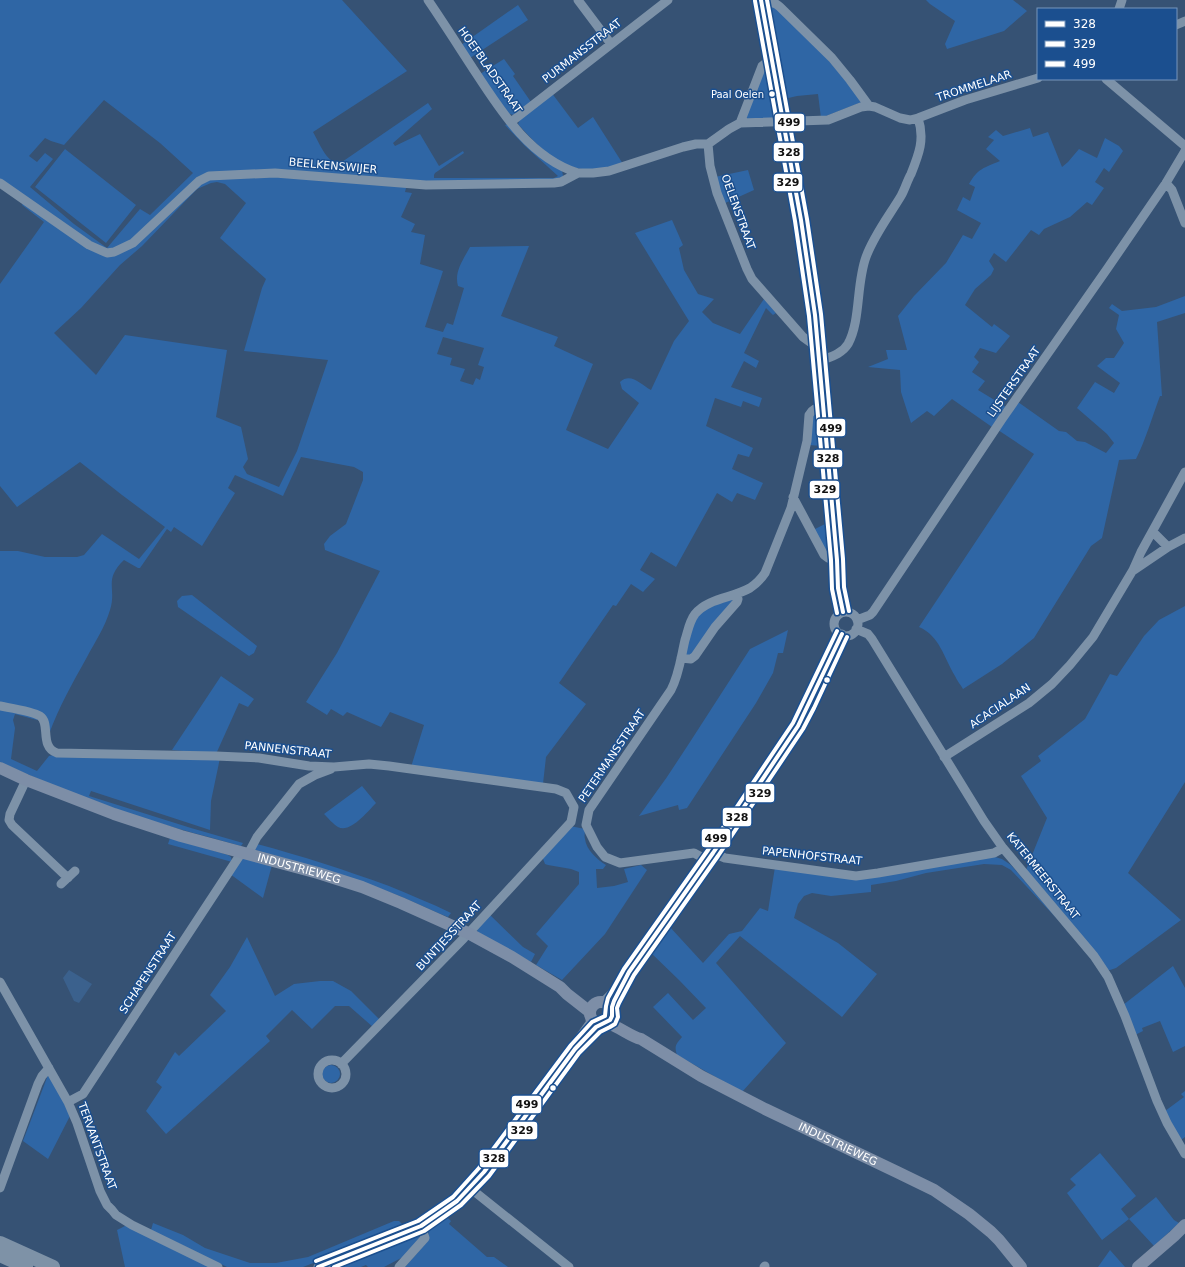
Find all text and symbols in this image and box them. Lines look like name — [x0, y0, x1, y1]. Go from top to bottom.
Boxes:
legend — [1037, 8, 1177, 80]
street label: PURMANSSTRAAT — [540, 16, 624, 86]
text: 328 — [1073, 17, 1096, 31]
street label: HOEFBLADSTRAAT — [455, 24, 525, 116]
text: 329 — [1073, 37, 1096, 51]
text: 499 — [1073, 57, 1096, 71]
street label: TROMMELAAR — [934, 68, 1014, 105]
place label: Paal Oelen — [711, 89, 764, 100]
marker: Paal Oelen — [767, 89, 777, 99]
line badge: 499 — [774, 113, 805, 132]
text: 499 — [778, 116, 800, 129]
line badge: 328 — [773, 142, 804, 162]
text: 328 — [778, 146, 800, 159]
street label: BEELKENSWIJER — [288, 156, 378, 176]
street label: OELENSTRAAT — [718, 173, 758, 252]
line badge: 329 — [773, 173, 803, 192]
text: 329 — [777, 176, 799, 189]
street label: LIJSTERSTRAAT — [985, 344, 1043, 420]
line badge: 499 — [816, 418, 846, 437]
text: 499 — [820, 422, 842, 435]
line badge: 328 — [813, 449, 843, 468]
text: 328 — [817, 452, 839, 465]
line badge: 329 — [809, 480, 840, 499]
text: 329 — [814, 483, 836, 496]
unlabelled marker — [822, 675, 832, 685]
street label: ACACIALAAN — [967, 681, 1033, 731]
street label: PETERMANSSTRAAT — [576, 707, 648, 805]
street label: PANNENSTRAAT — [244, 739, 332, 761]
line badge: 329 — [745, 783, 775, 803]
text: 329 — [749, 787, 771, 800]
line badge: 328 — [722, 807, 752, 827]
text: 328 — [726, 811, 748, 824]
line badge: 499 — [701, 828, 731, 848]
street label: KATERMEERSTRAAT — [1004, 830, 1082, 922]
text: 499 — [705, 832, 727, 845]
street label: PAPENHOFSTRAAT — [761, 844, 863, 868]
street label: INDUSTRIEWEG — [256, 850, 342, 886]
street label: BUNTJESSTRAAT — [414, 899, 485, 973]
street label: SCHAPENSTRAAT — [117, 930, 179, 1016]
unlabelled marker — [548, 1083, 558, 1093]
line badge: 499 — [511, 1095, 542, 1114]
text: 499 — [516, 1098, 538, 1111]
street label: TERVANTSTRAAT — [75, 1100, 119, 1192]
street label: INDUSTRIEWEG — [796, 1119, 880, 1168]
line badge: 329 — [507, 1121, 538, 1140]
text: 329 — [511, 1124, 533, 1137]
line badge: 328 — [479, 1149, 509, 1168]
text: 328 — [483, 1152, 505, 1165]

